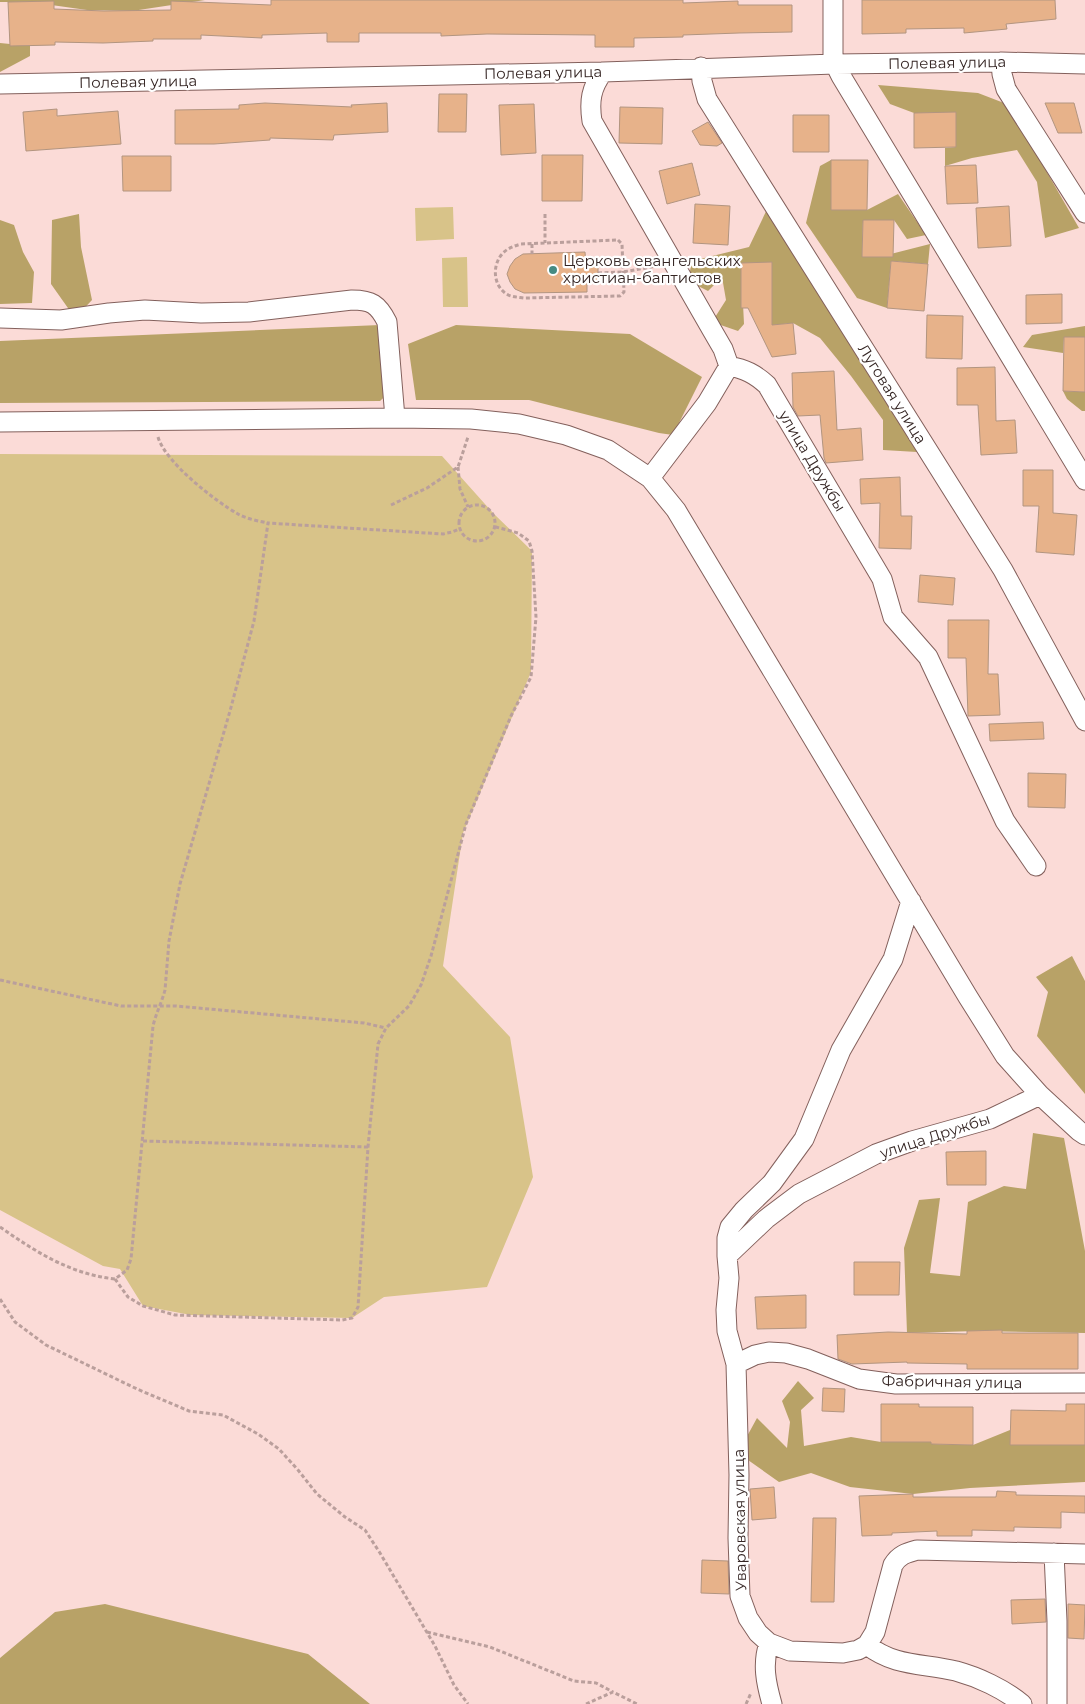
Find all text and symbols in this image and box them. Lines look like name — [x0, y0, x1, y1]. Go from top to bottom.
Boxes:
street label: Полевая улица — [888, 52, 1006, 73]
street label: Полевая улица — [484, 62, 602, 83]
street label: Полевая улица — [79, 71, 197, 92]
place label: Церковь евангельских христиан-баптистов — [563, 251, 741, 287]
marker: Церковь евангельских христиан-баптистов — [547, 264, 559, 276]
street label: Луговая улица — [854, 340, 931, 447]
street label: улица Дружбы — [774, 406, 850, 515]
street label: улица Дружбы — [876, 1109, 992, 1163]
street label: Фабричная улица — [882, 1371, 1023, 1392]
street label: Уваровская улица — [729, 1449, 750, 1591]

